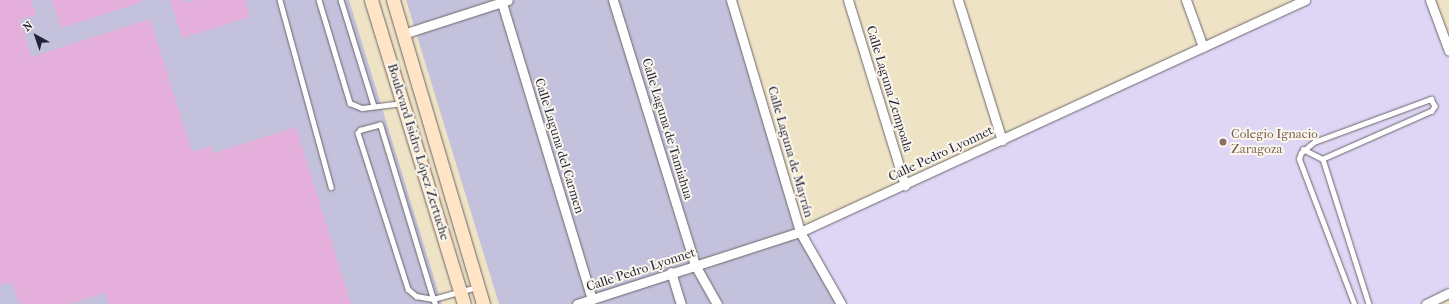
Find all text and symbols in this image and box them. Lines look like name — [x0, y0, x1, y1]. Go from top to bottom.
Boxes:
north arrow — [16, 16, 56, 56]
text: N — [21, 19, 35, 34]
street label: Calle Laguna Zempoala — [862, 24, 916, 154]
street label: Calle Laguna de Tamiahua — [638, 56, 696, 202]
street label: Boulevard Isidro López Zertuche — [384, 62, 452, 242]
street label: Calle Laguna del Carmen — [531, 76, 587, 216]
street label: Calle Laguna de Mayrán — [764, 85, 816, 219]
street label: Calle Pedro Lyonnet — [886, 123, 996, 185]
place label: Colegio Ignacio Zaragoza — [1231, 127, 1318, 158]
marker: Colegio Ignacio Zaragoza — [1218, 137, 1228, 147]
street label: Calle Pedro Lyonnet — [584, 245, 698, 295]

